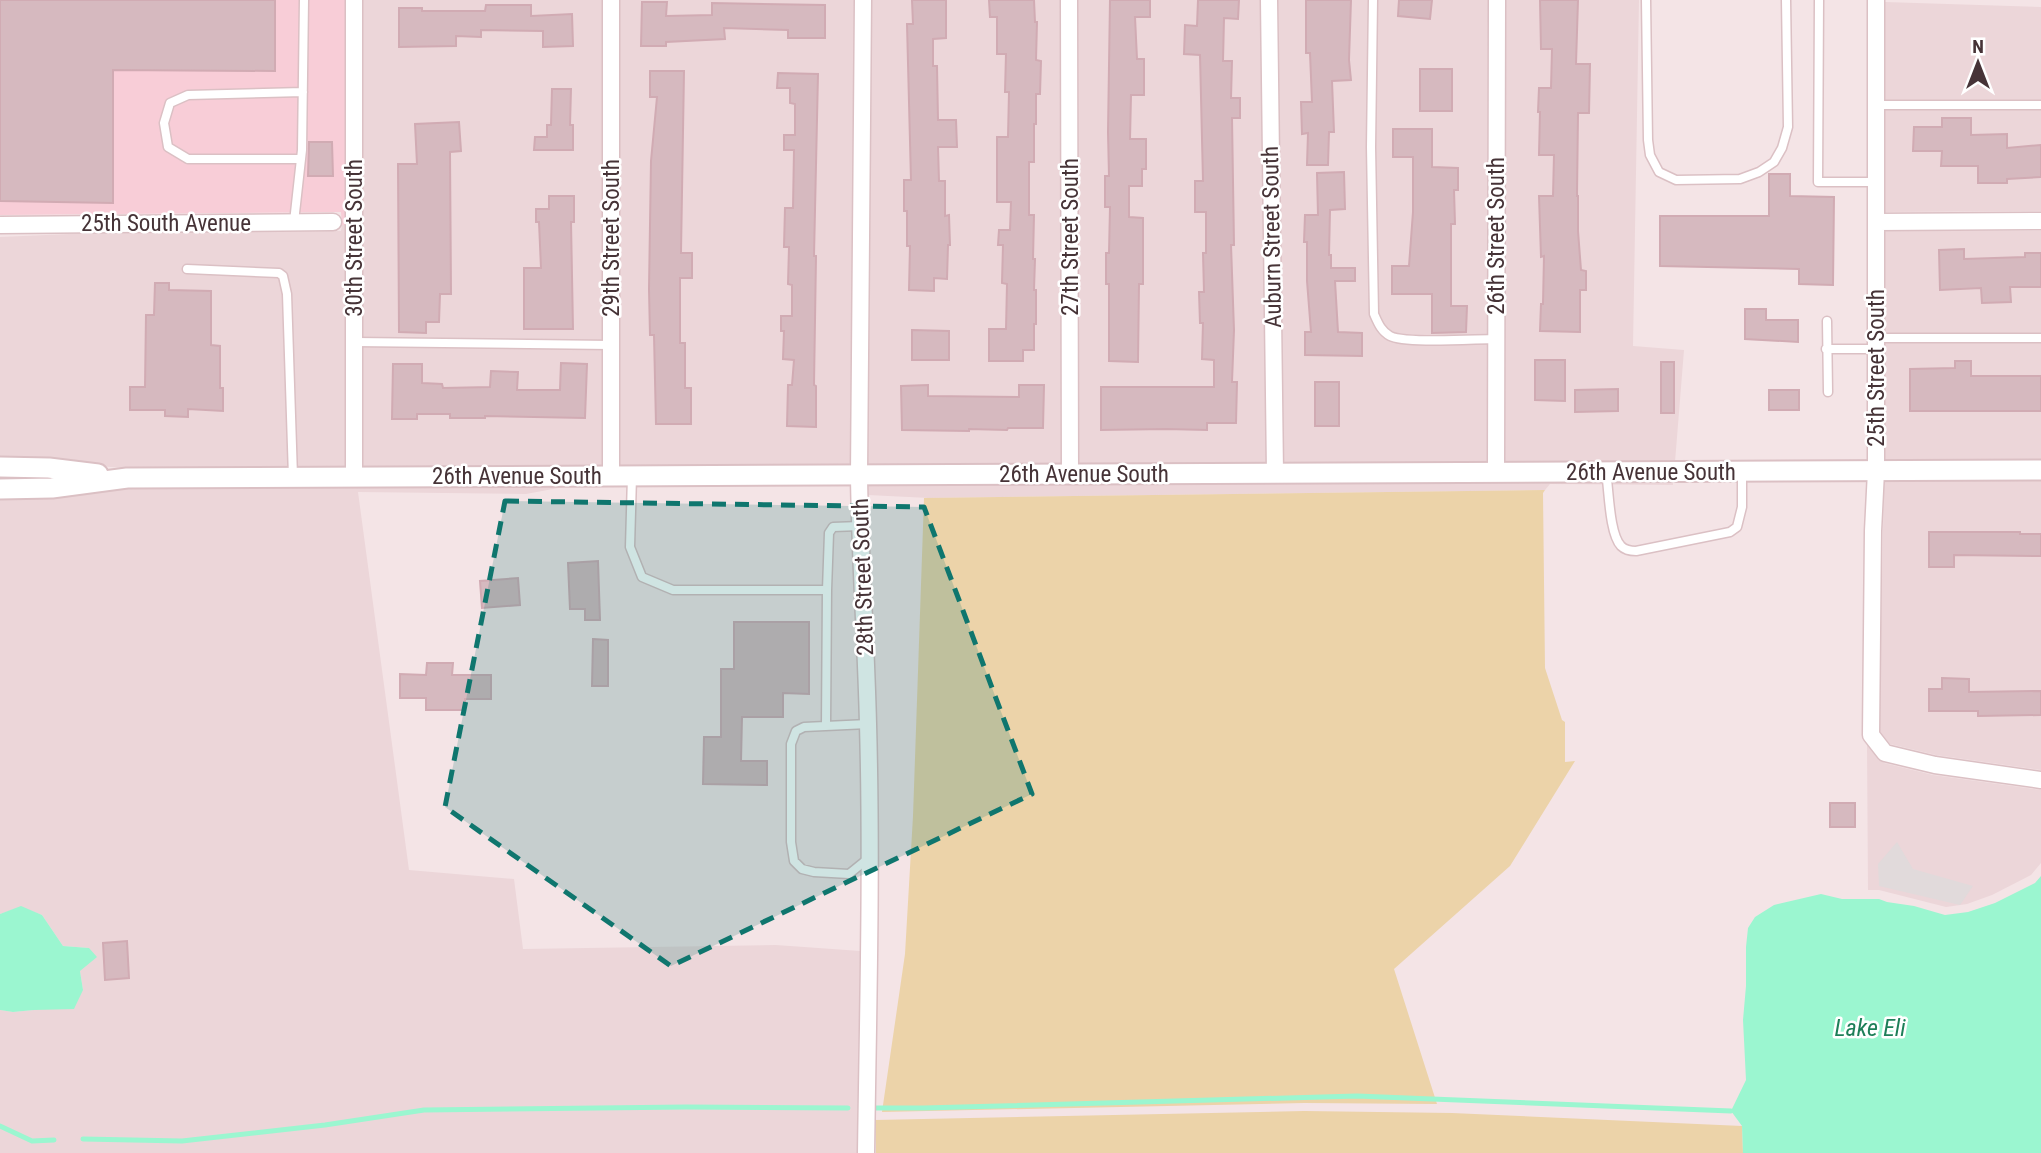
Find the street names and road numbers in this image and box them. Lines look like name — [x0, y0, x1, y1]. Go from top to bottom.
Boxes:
street label: Auburn Street South — [1257, 146, 1287, 328]
street label: 26th Street South — [1483, 157, 1510, 315]
street label: 27th Street South — [1057, 158, 1084, 316]
street label: 30th Street South — [341, 159, 368, 317]
street label: 29th Street South — [598, 159, 625, 317]
street label: 25th South Avenue — [81, 210, 251, 237]
street label: 25th Street South — [1863, 289, 1890, 447]
street label: 26th Avenue South — [1566, 459, 1736, 486]
street label: 26th Avenue South — [999, 461, 1169, 488]
street label: 26th Avenue South — [432, 463, 602, 490]
street label: 28th Street South — [847, 498, 879, 656]

